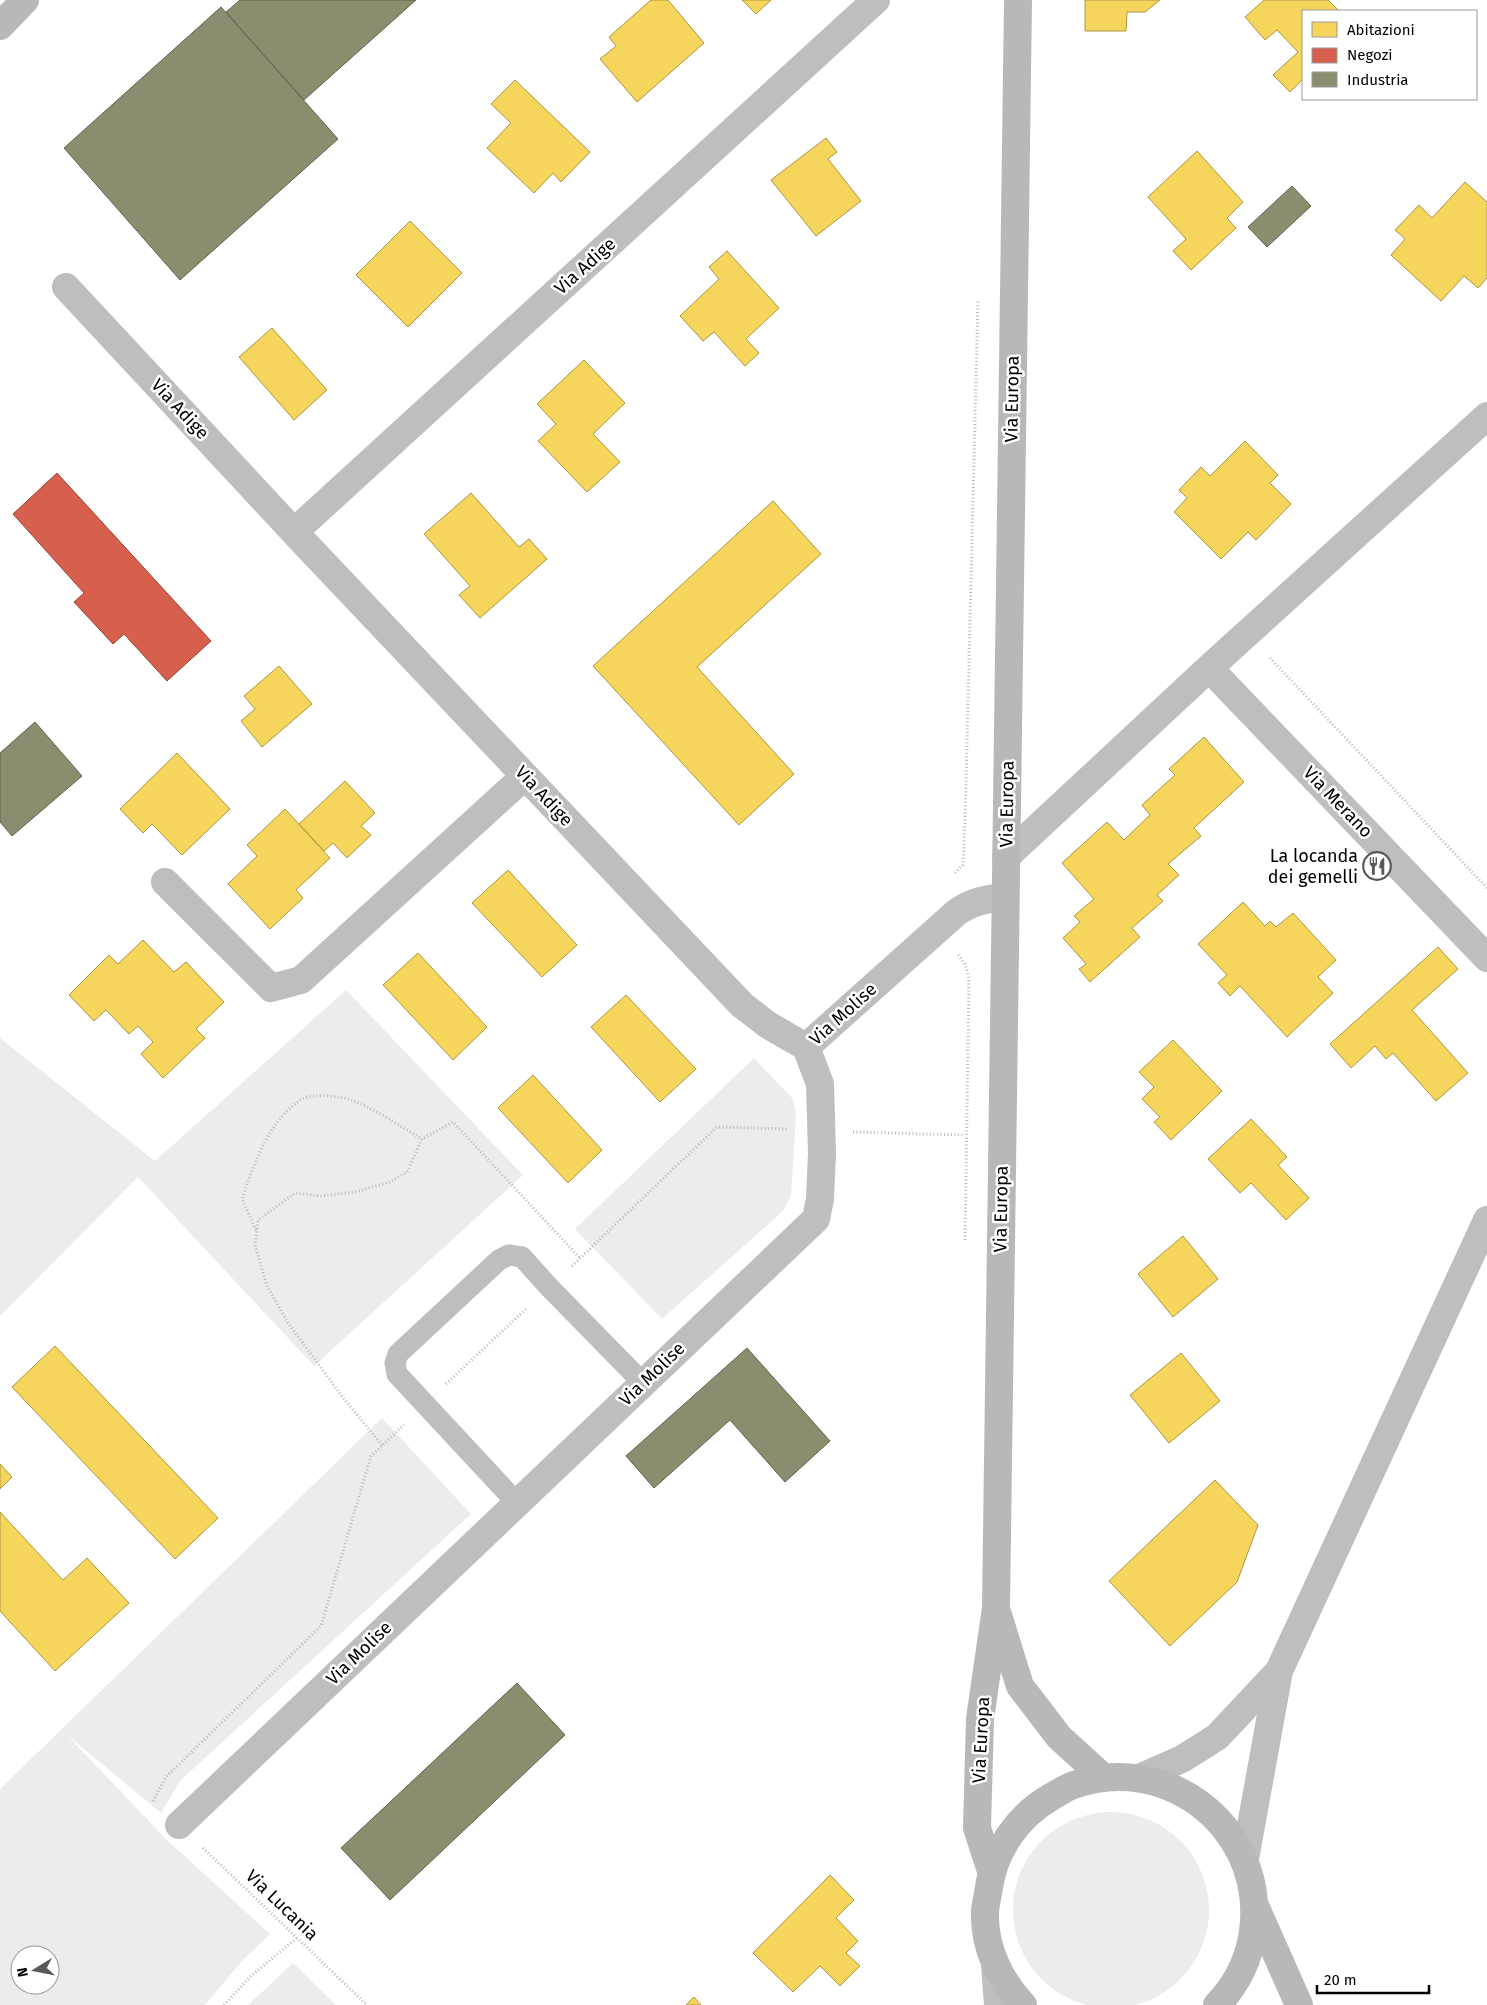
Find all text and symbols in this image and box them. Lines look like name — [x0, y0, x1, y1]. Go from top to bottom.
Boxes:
legend — [1302, 10, 1477, 100]
text: Abitazioni — [1347, 21, 1415, 39]
text: Negozi — [1347, 46, 1392, 64]
text: Industria — [1347, 71, 1409, 89]
street label: Via Adige — [550, 233, 620, 299]
street label: Via Europa — [1000, 355, 1024, 443]
street label: Via Adige — [146, 374, 214, 444]
street label: Via Europa — [995, 760, 1019, 848]
street label: Via Adige — [510, 761, 578, 831]
street label: Via Merano — [1299, 762, 1377, 842]
place label: La locanda dei gemelli — [1268, 845, 1358, 888]
restaurant icon: La locanda dei gemelli — [1362, 851, 1392, 881]
street label: Via Molise — [805, 978, 881, 1050]
street label: Via Europa — [989, 1165, 1013, 1253]
street label: Via Molise — [615, 1337, 689, 1411]
street label: Via Molise — [322, 1616, 396, 1690]
street label: Via Europa — [968, 1696, 994, 1784]
street label: Via Lucania — [241, 1865, 323, 1945]
north arrow — [10, 1945, 60, 1995]
scale bar — [1317, 1962, 1430, 1994]
text: N — [14, 1966, 32, 1978]
text: 20 m — [1324, 1971, 1357, 1989]

